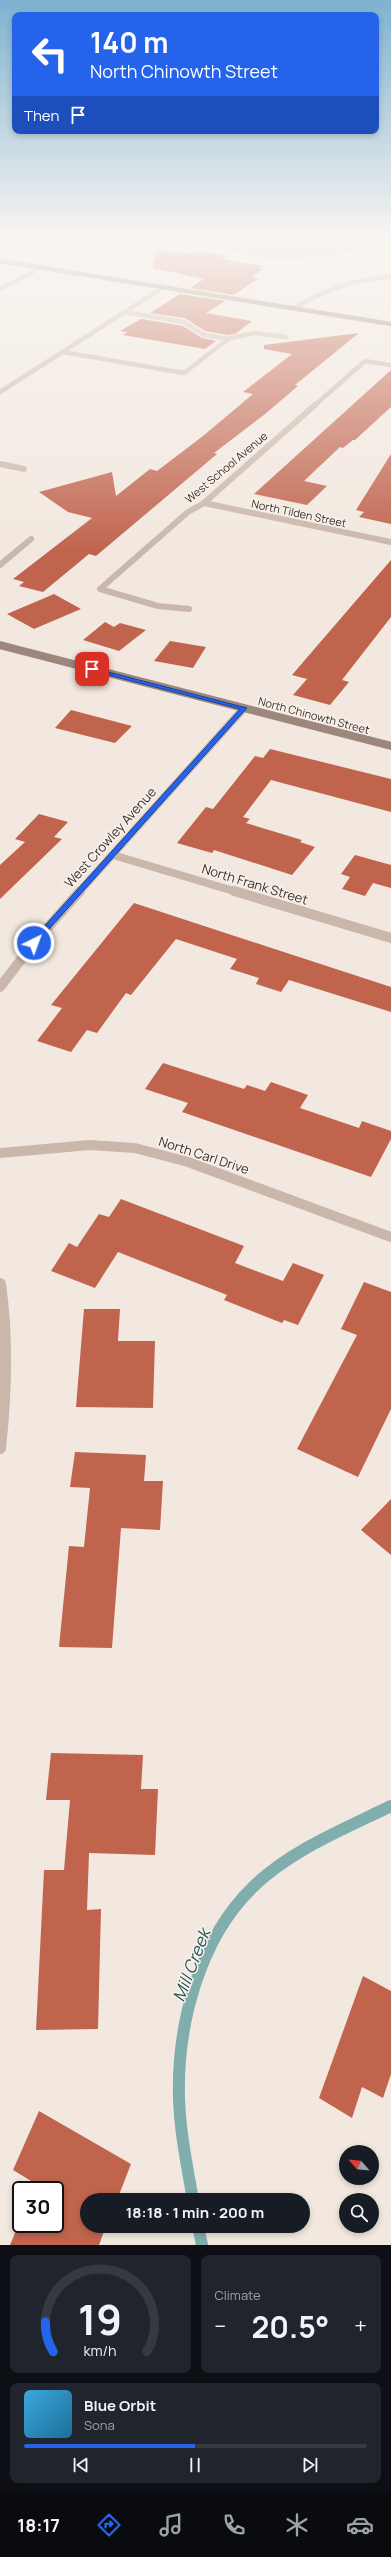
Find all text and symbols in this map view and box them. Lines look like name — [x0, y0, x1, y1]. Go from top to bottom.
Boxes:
text: 140 m — [90, 23, 169, 61]
icon: left — [24, 28, 76, 80]
text: North Chinowth Street — [90, 59, 278, 83]
icon: arrive — [67, 104, 89, 126]
text: Then — [24, 105, 59, 126]
street label: West School Avenue — [182, 428, 271, 506]
street label: North Tilden Street — [250, 496, 348, 530]
pin — [75, 652, 109, 686]
icon: arrive — [81, 658, 103, 680]
street label: North Chinowth Street — [257, 693, 371, 737]
street label: West Crowley Avenue — [60, 783, 160, 891]
street label: North Frank Street — [200, 859, 310, 909]
position arrow — [13, 922, 55, 964]
street label: North Carl Drive — [156, 1132, 252, 1178]
water label: Mill Creek — [167, 1923, 216, 2005]
north arrow — [339, 2145, 379, 2185]
map controls — [339, 2145, 379, 2233]
speed limit sign: 30 — [12, 2181, 64, 2233]
button: search — [339, 2193, 379, 2233]
text: 18:18 · 1 min · 200 m — [126, 2202, 264, 2223]
text: Climate — [215, 2286, 261, 2304]
text: 19 — [78, 2291, 122, 2347]
text: 20.5° — [251, 2306, 329, 2347]
text: − — [215, 2311, 226, 2341]
text: + — [354, 2311, 367, 2341]
text: km/h — [84, 2341, 117, 2360]
text: Blue Orbit — [84, 2395, 156, 2416]
text: Sona — [84, 2416, 115, 2434]
icon: previous — [70, 2454, 92, 2476]
icon: pause — [184, 2454, 206, 2476]
icon: next — [299, 2454, 321, 2476]
icon: directions — [95, 2511, 123, 2539]
icon: music — [157, 2511, 185, 2539]
icon: phone — [220, 2511, 248, 2539]
icon: climate — [283, 2511, 311, 2539]
icon: car — [346, 2511, 374, 2539]
text: 18:17 — [17, 2513, 60, 2537]

